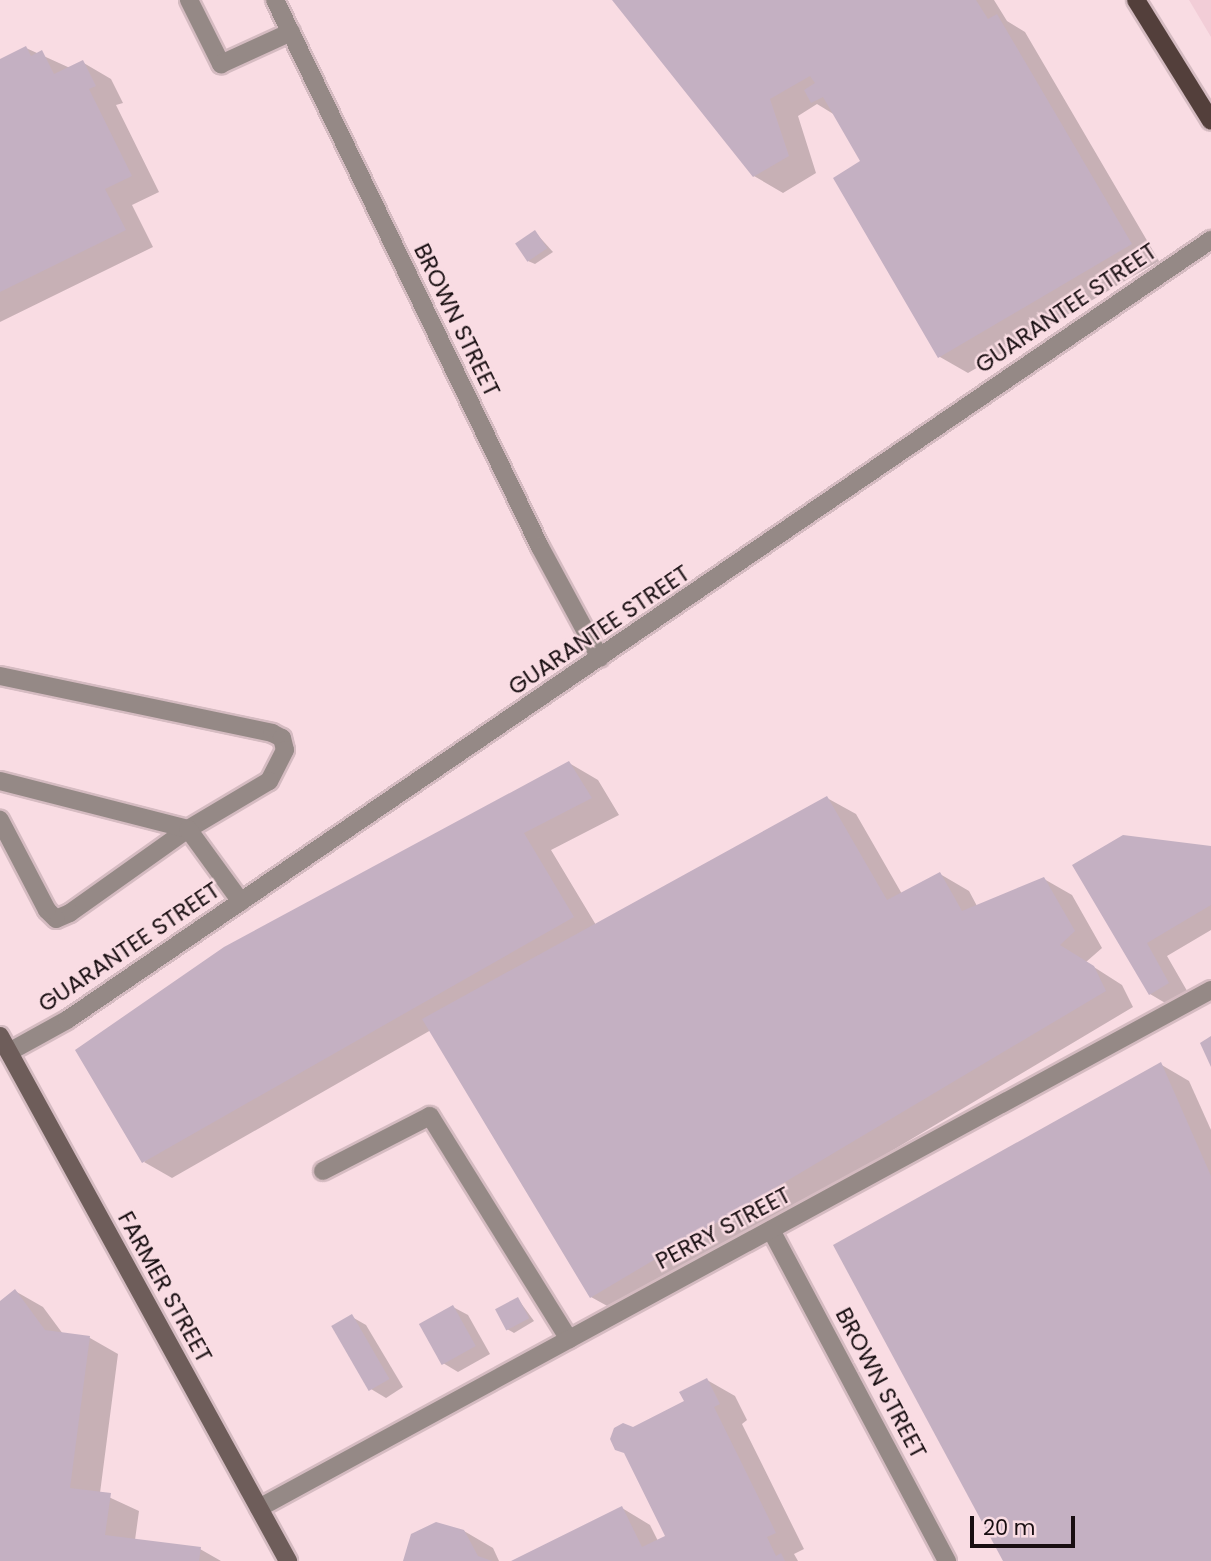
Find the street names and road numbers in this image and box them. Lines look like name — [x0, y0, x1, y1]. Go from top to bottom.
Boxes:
street label: GUARANTEE STREET — [970, 237, 1162, 379]
street label: BROWN STREET — [408, 239, 506, 401]
street label: GUARANTEE STREET — [503, 559, 695, 701]
street label: GUARANTEE STREET — [33, 876, 225, 1018]
street label: PERRY STREET — [651, 1181, 795, 1275]
street label: FARMER STREET — [112, 1207, 218, 1367]
street label: BROWN STREET — [830, 1303, 932, 1463]

